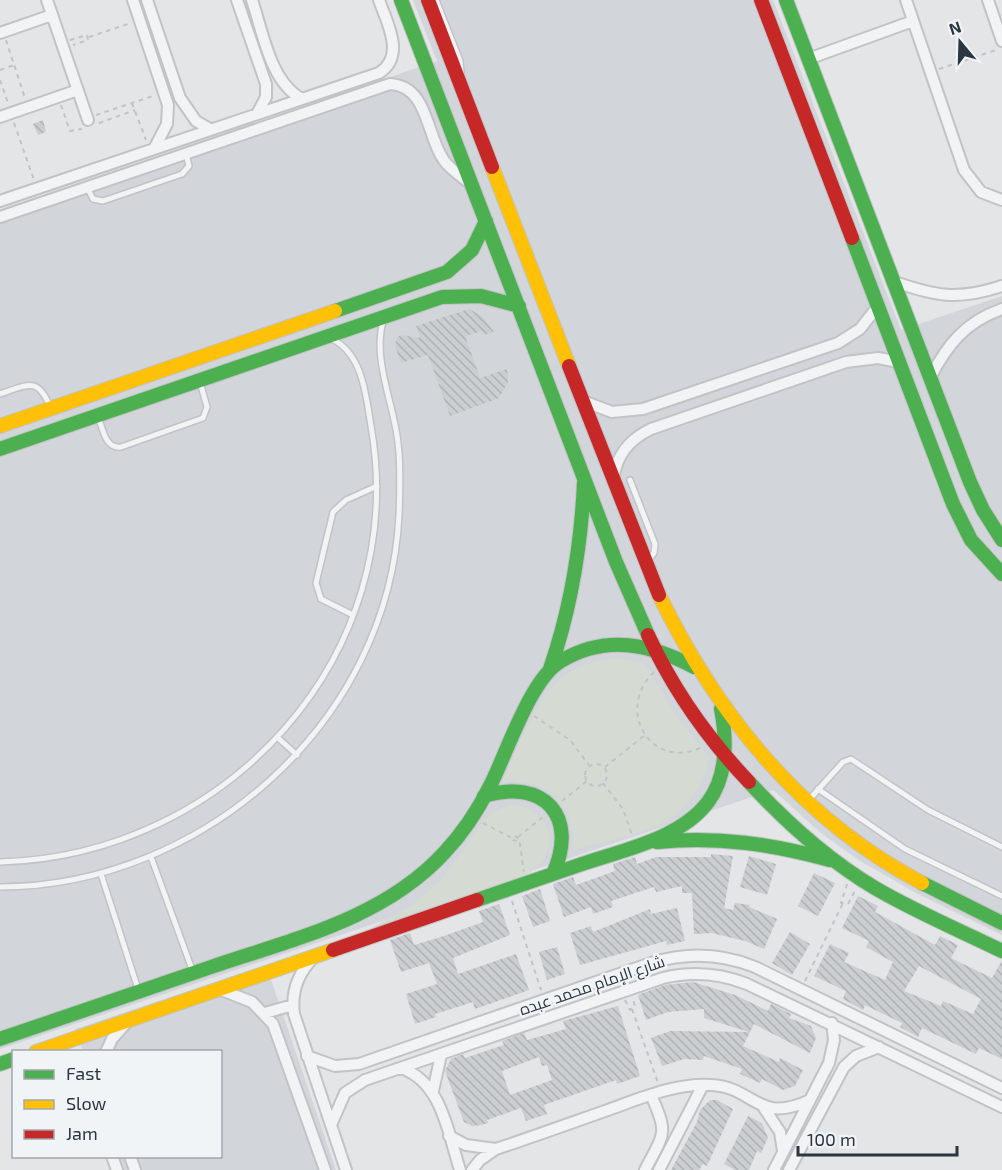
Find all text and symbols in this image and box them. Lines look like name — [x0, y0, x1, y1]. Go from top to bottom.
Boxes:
north arrow — [930, 12, 990, 72]
text: N — [946, 16, 964, 38]
street label: شارع الإمام محمد عبده — [517, 951, 668, 1021]
legend — [12, 1050, 222, 1158]
text: Fast — [66, 1062, 101, 1084]
text: Slow — [66, 1092, 107, 1114]
scale bar — [798, 1119, 957, 1157]
text: Jam — [66, 1122, 98, 1144]
text: 100 m — [807, 1128, 856, 1150]

